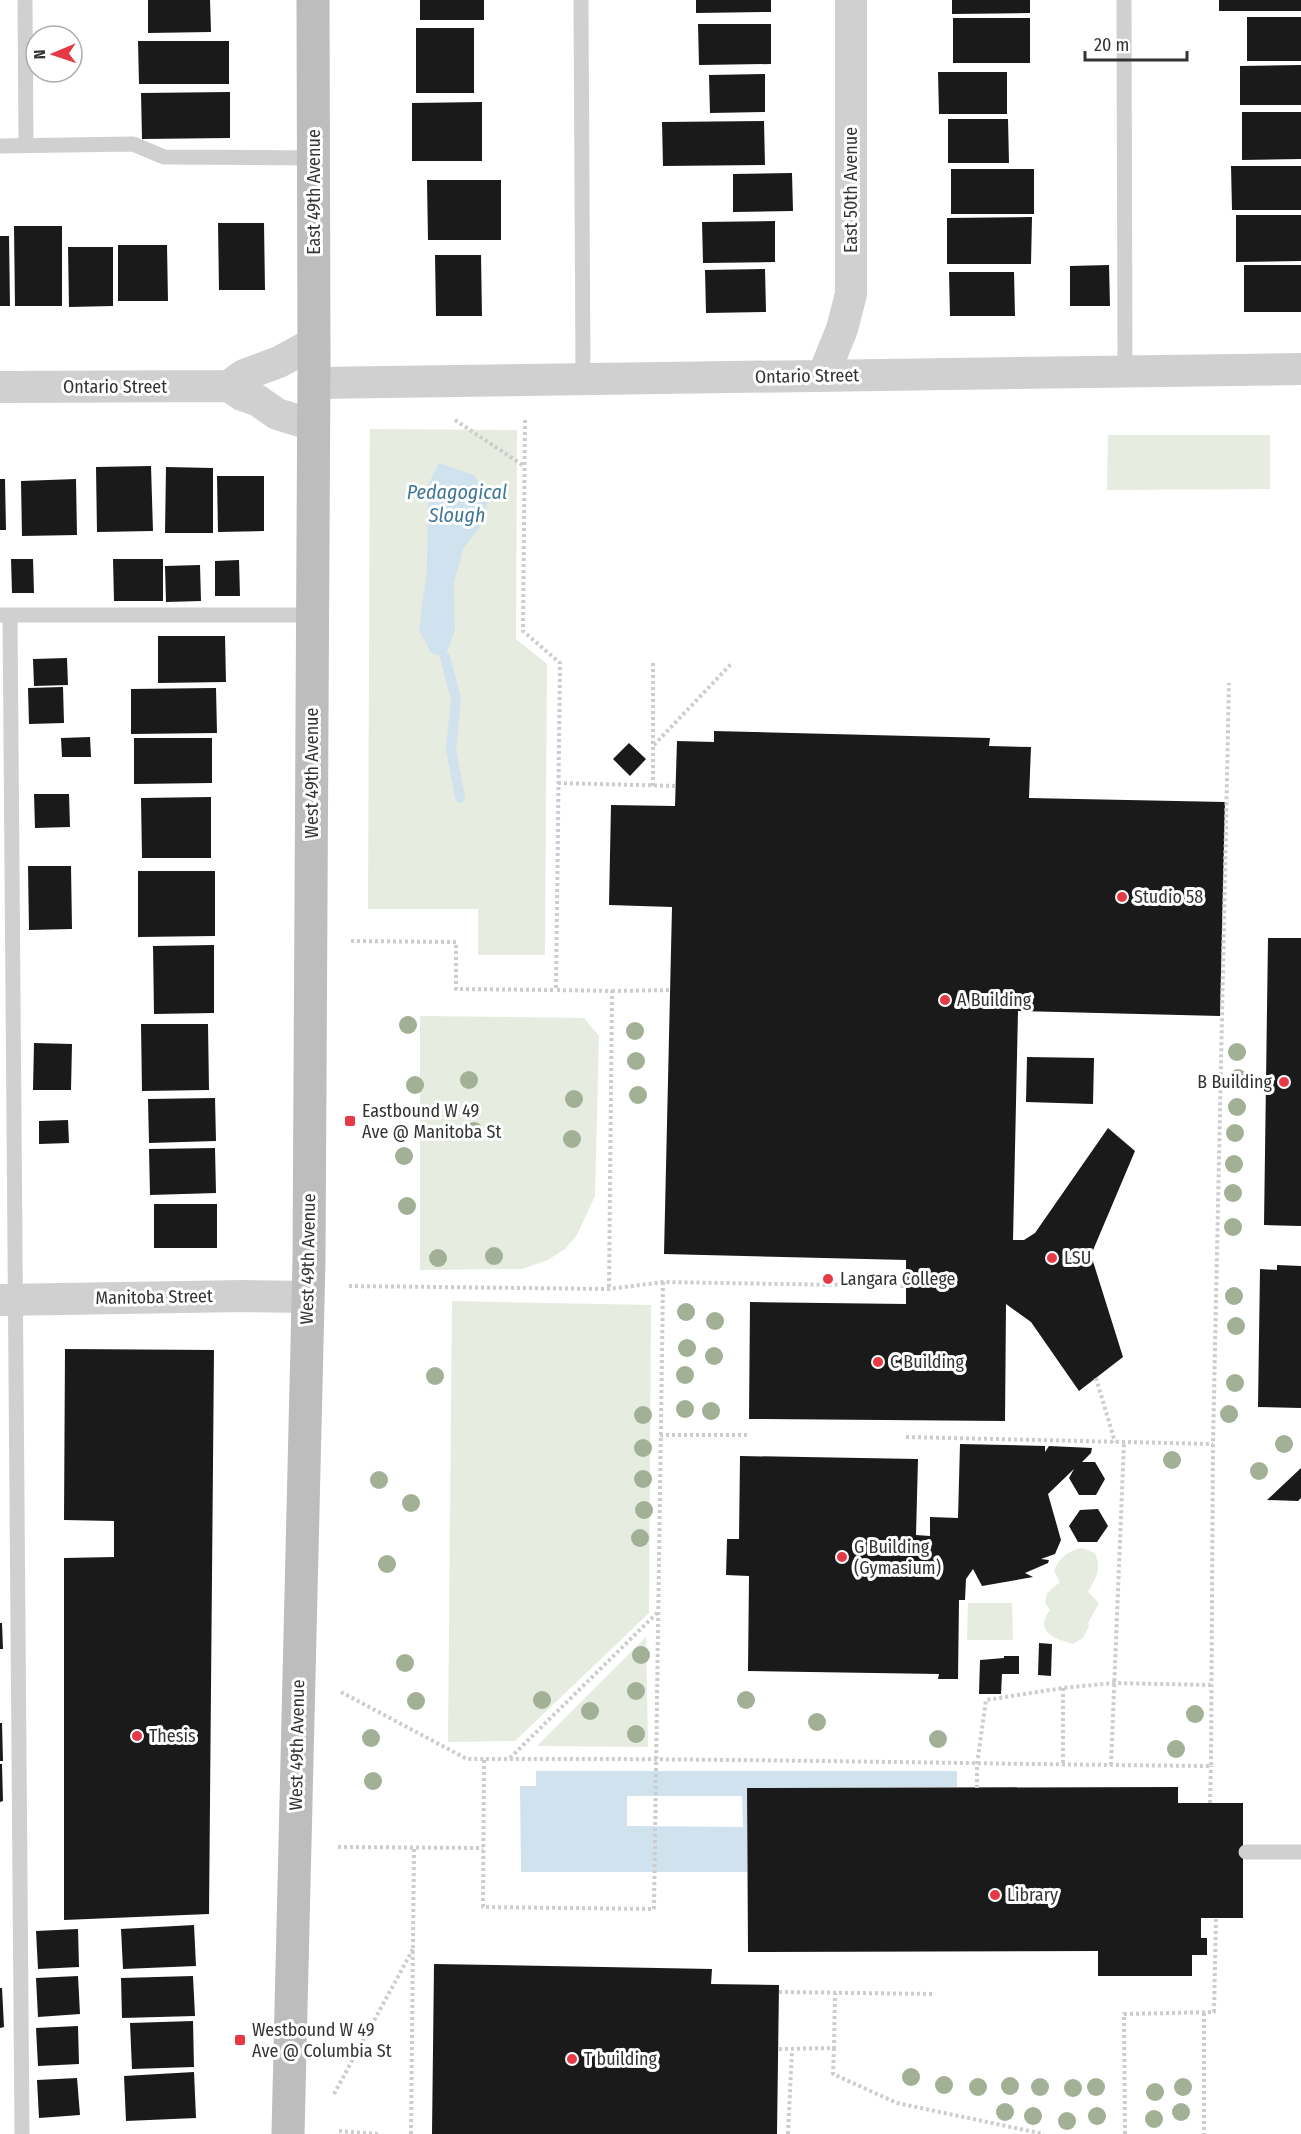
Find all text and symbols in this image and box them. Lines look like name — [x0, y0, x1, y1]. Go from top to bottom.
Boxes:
north arrow — [24, 24, 84, 84]
scale bar — [1085, 24, 1187, 62]
text: 20 m — [1094, 34, 1129, 56]
text: N — [30, 49, 49, 60]
street label: East 50th Avenue — [840, 127, 862, 253]
street label: East 49th Avenue — [303, 129, 325, 255]
street label: Ontario Street — [755, 364, 859, 388]
street label: Ontario Street — [63, 376, 167, 398]
water label: Pedagogical Slough — [407, 480, 507, 527]
street label: West 49th Avenue — [301, 707, 323, 838]
place label: Studio 58 — [1134, 886, 1203, 908]
marker: Studio 58 — [1115, 890, 1129, 904]
place label: A Building — [957, 989, 1032, 1011]
marker: A Building — [938, 993, 952, 1007]
place label: B Building — [1197, 1071, 1273, 1093]
marker: B Building — [1277, 1075, 1291, 1089]
place label: Eastbound W 49 Ave @ Manitoba St — [362, 1100, 502, 1143]
marker: Eastbound W 49 Ave @ Manitoba St — [343, 1114, 357, 1128]
street label: West 49th Avenue — [296, 1193, 320, 1325]
place label: LSU — [1064, 1247, 1091, 1269]
marker: LSU — [1045, 1251, 1059, 1265]
place label: Langara College — [840, 1268, 956, 1290]
marker: Langara College — [821, 1272, 835, 1286]
street label: Manitoba Street — [95, 1285, 213, 1309]
place label: C Building — [890, 1351, 965, 1373]
marker: C Building — [871, 1355, 885, 1369]
place label: G Building (Gymasium) — [854, 1536, 941, 1579]
marker: G Building (Gymasium) — [835, 1550, 849, 1564]
street label: West 49th Avenue — [285, 1679, 309, 1811]
place label: Thesis — [149, 1725, 196, 1747]
marker: Thesis — [130, 1729, 144, 1743]
place label: Library — [1007, 1884, 1058, 1906]
marker: Library — [988, 1888, 1002, 1902]
place label: Westbound W 49 Ave @ Columbia St — [252, 2019, 392, 2062]
marker: Westbound W 49 Ave @ Columbia St — [233, 2033, 247, 2047]
place label: T building — [584, 2048, 657, 2070]
marker: T building — [565, 2052, 579, 2066]

